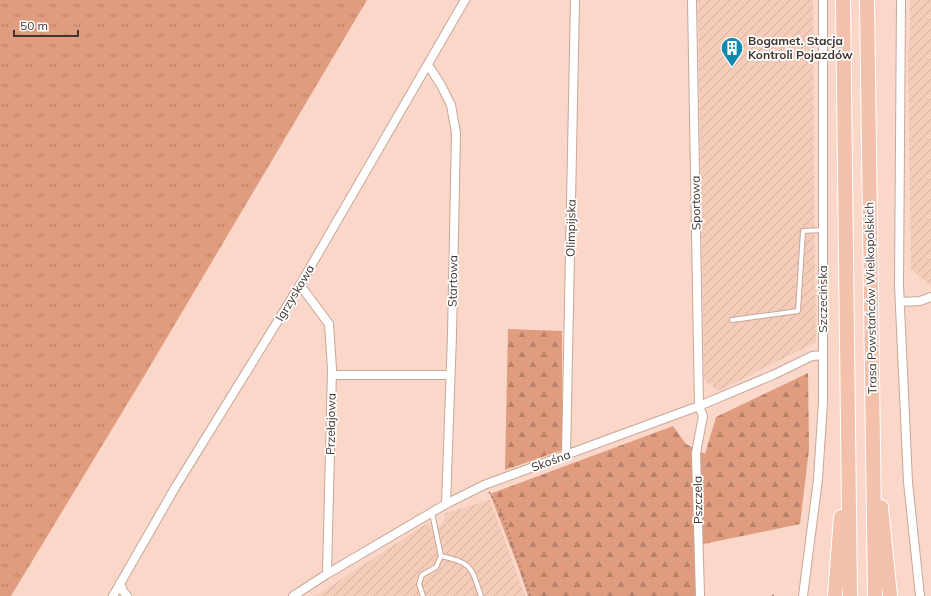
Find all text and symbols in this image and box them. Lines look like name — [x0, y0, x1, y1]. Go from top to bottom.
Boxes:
scale bar — [14, 12, 78, 38]
text: 50 m — [20, 18, 48, 33]
place label: Bogamet. Stacja Kontroli Pojazdów — [748, 33, 853, 62]
building icon: Bogamet. Stacja Kontroli Pojazdów — [719, 35, 745, 68]
street label: Sportowa — [688, 176, 703, 230]
street label: Olimpijska — [562, 199, 579, 257]
street label: Trasa Powstańców Wielkopolskich — [861, 202, 880, 394]
street label: Startowa — [445, 255, 460, 307]
street label: Igrzyskowa — [272, 262, 317, 324]
street label: Szczecińska — [815, 265, 830, 333]
street label: Przełajowa — [322, 393, 339, 455]
street label: Skośna — [529, 447, 572, 475]
street label: Pszczela — [690, 476, 705, 524]

